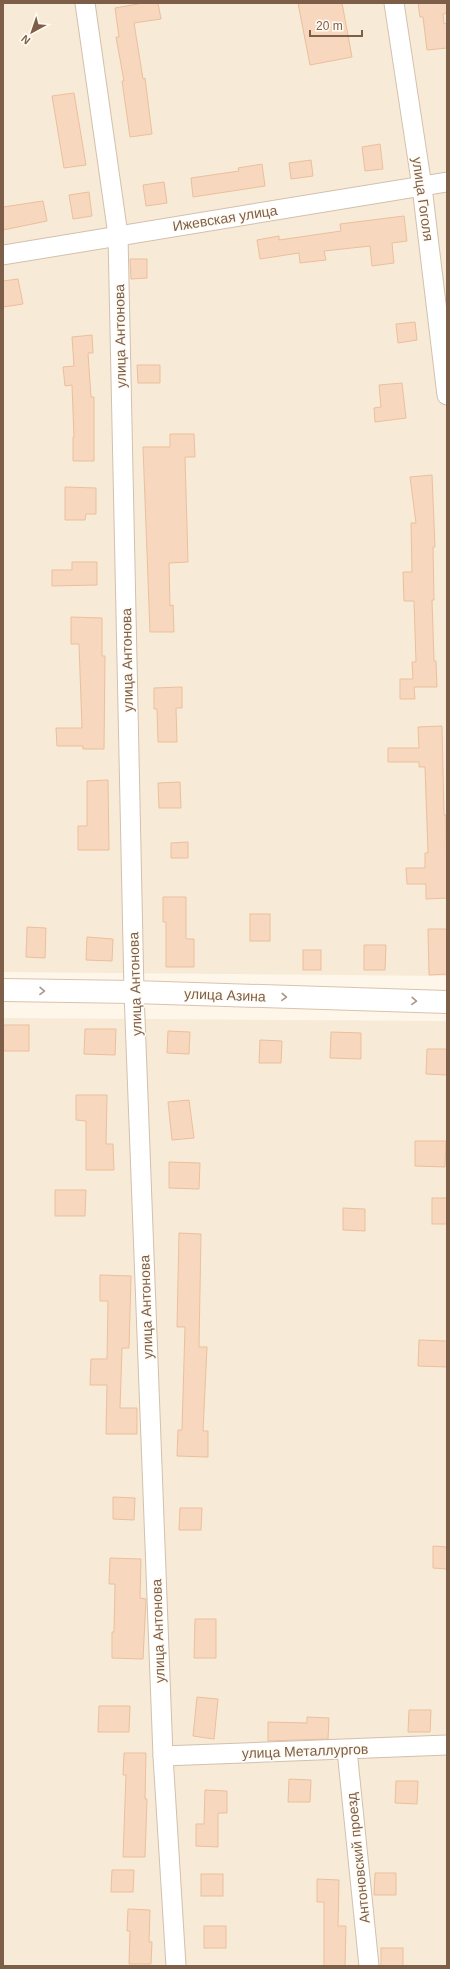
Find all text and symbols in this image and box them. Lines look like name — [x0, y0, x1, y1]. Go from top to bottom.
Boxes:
north arrow — [12, 12, 52, 52]
scale bar — [310, 12, 362, 38]
text: 20 m — [316, 19, 343, 33]
text: N — [19, 32, 32, 47]
street label: улица Гоголя — [409, 156, 437, 242]
street label: Ижевская улица — [172, 202, 279, 234]
street label: улица Антонова — [111, 284, 129, 388]
street label: улица Антонова — [118, 608, 136, 712]
street label: улица Антонова — [125, 932, 145, 1036]
street label: улица Азина — [184, 986, 266, 1004]
one-way arrow — [39, 987, 45, 995]
one-way arrow — [281, 993, 287, 1001]
one-way arrow — [411, 997, 417, 1005]
street label: улица Антонова — [136, 1255, 156, 1359]
street label: улица Антонова — [148, 1579, 168, 1683]
street label: улица Металлургов — [241, 1741, 369, 1761]
street label: Антоновский проезд — [343, 1792, 373, 1924]

